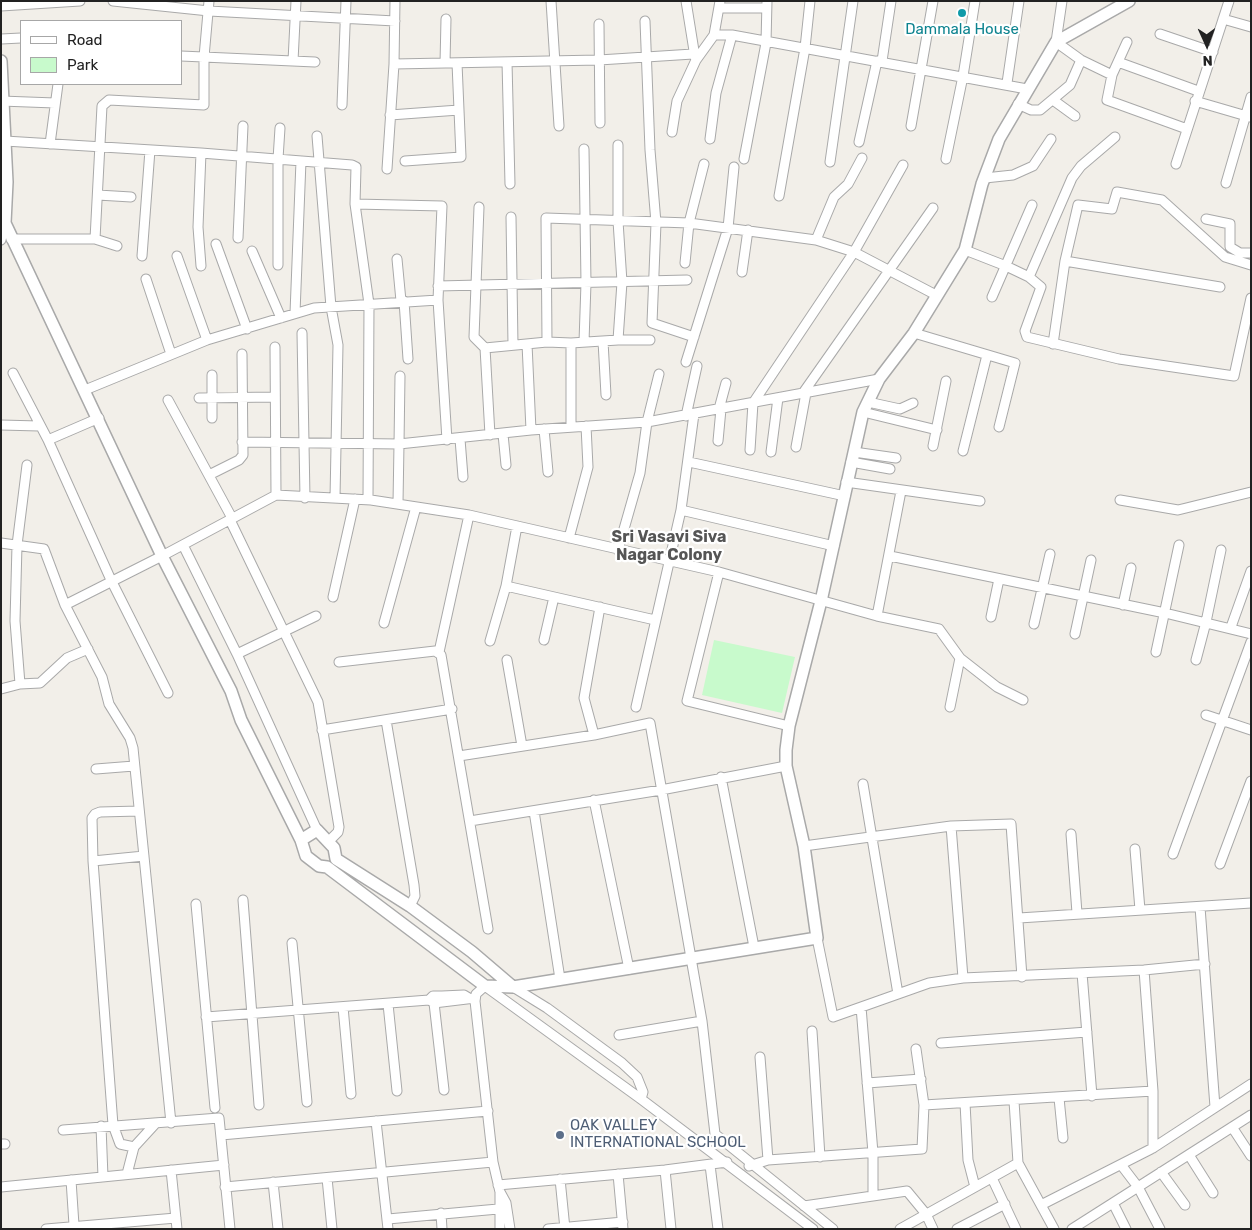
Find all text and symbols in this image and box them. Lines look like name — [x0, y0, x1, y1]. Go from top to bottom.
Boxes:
marker: Dammala House — [956, 7, 968, 19]
legend — [20, 20, 182, 85]
north arrow — [1182, 20, 1232, 70]
place label: Dammala House — [905, 21, 1019, 39]
text: Road — [67, 31, 103, 49]
text: N — [1202, 52, 1213, 69]
text: Park — [67, 56, 98, 74]
district label: Sri Vasavi Siva Nagar Colony — [612, 527, 726, 565]
place label: OAK VALLEY INTERNATIONAL SCHOOL — [570, 1117, 746, 1152]
marker: OAK VALLEY INTERNATIONAL SCHOOL — [554, 1129, 566, 1141]

